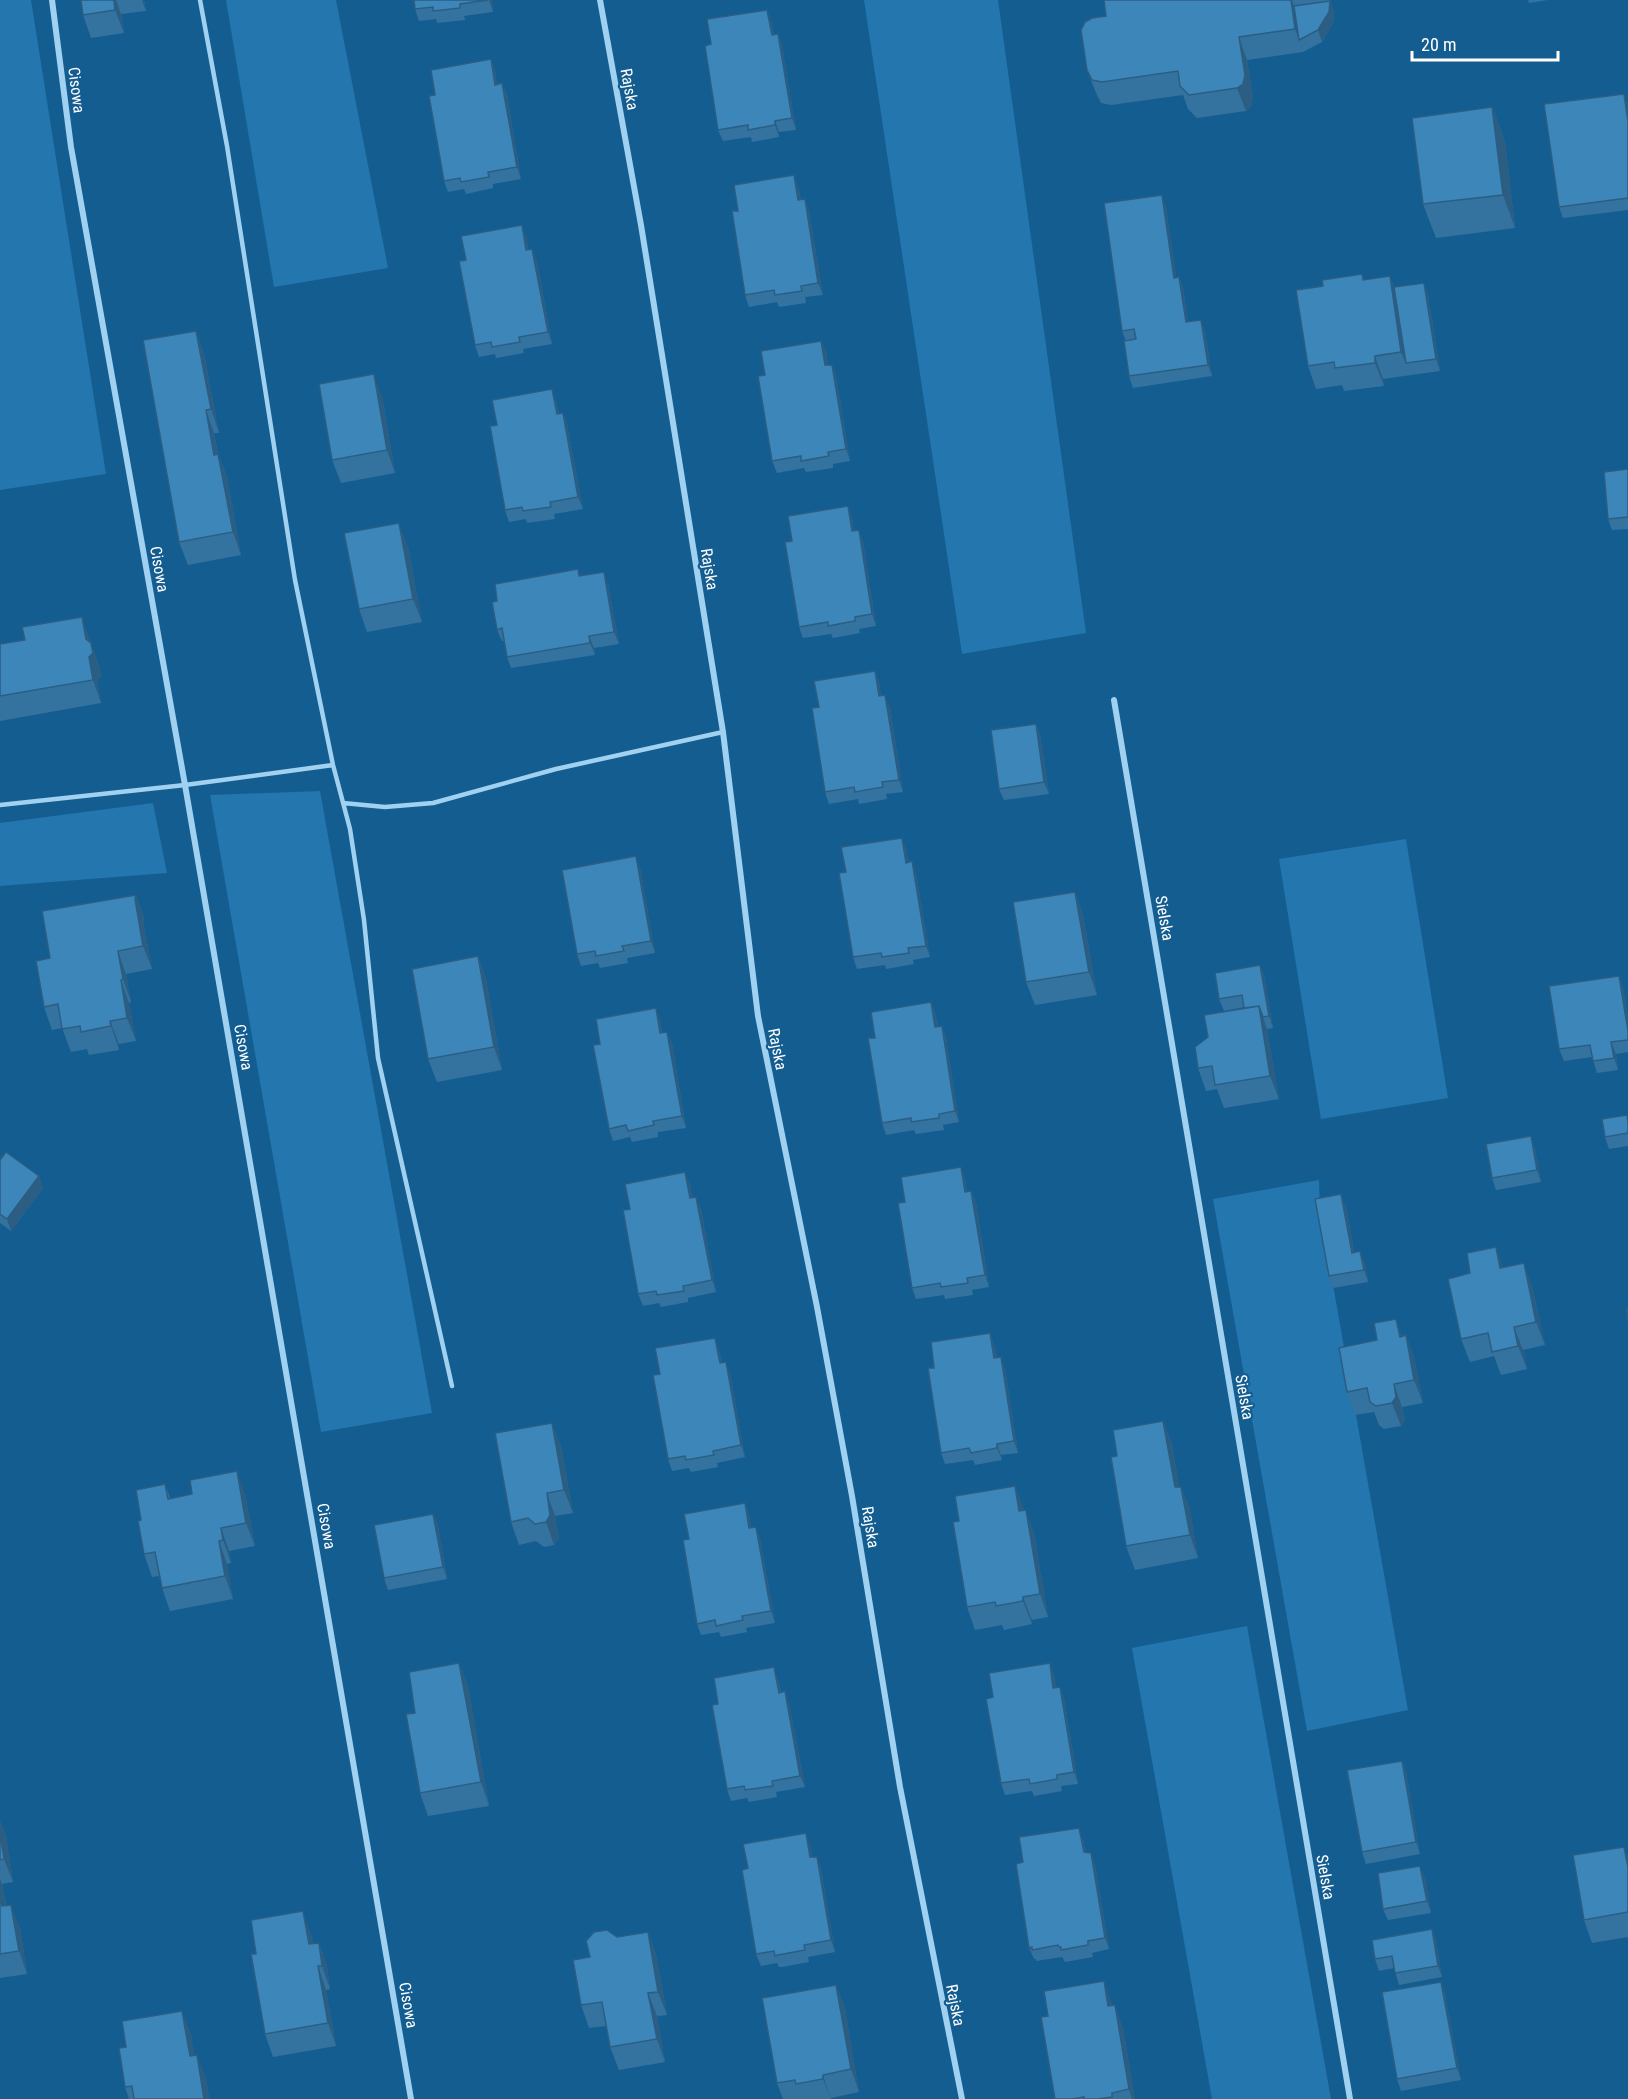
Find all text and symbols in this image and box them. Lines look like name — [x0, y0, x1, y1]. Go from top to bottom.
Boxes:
scale bar — [1412, 24, 1558, 62]
text: 20 m — [1421, 34, 1456, 55]
street label: Cisowa — [64, 66, 89, 114]
street label: Rajska — [617, 67, 643, 111]
street label: Cisowa — [146, 545, 173, 593]
street label: Rajska — [697, 547, 722, 591]
street label: Sielska — [1151, 894, 1178, 942]
street label: Cisowa — [230, 1023, 257, 1071]
street label: Rajska — [764, 1027, 791, 1071]
street label: Sielska — [1231, 1373, 1258, 1421]
street label: Cisowa — [313, 1502, 340, 1550]
street label: Rajska — [858, 1505, 883, 1549]
street label: Sielska — [1312, 1853, 1339, 1901]
street label: Cisowa — [395, 1981, 422, 2029]
street label: Rajska — [942, 1983, 969, 2027]

